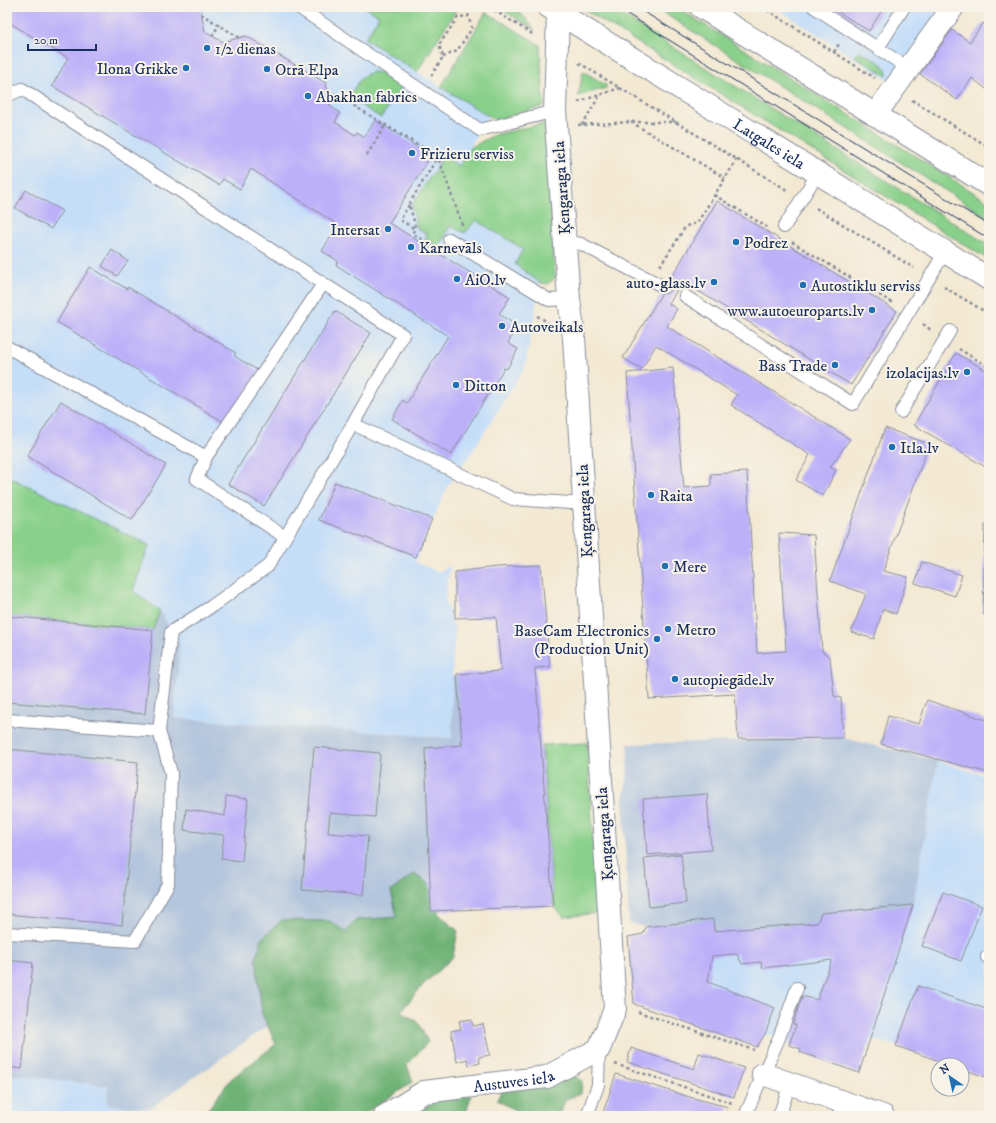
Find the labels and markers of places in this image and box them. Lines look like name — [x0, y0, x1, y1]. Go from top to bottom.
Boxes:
place label: 1/2 dienas — [215, 39, 276, 59]
marker: 1/2 dienas — [202, 43, 212, 53]
place label: Ilona Grikke — [97, 59, 178, 79]
place label: Otrā Elpa — [275, 60, 339, 80]
marker: Ilona Grikke — [181, 63, 191, 73]
marker: Otrā Elpa — [262, 64, 272, 74]
place label: Abakhan fabrics — [316, 87, 417, 107]
marker: Abakhan fabrics — [303, 91, 313, 101]
place label: Frizieru serviss — [420, 144, 514, 164]
marker: Frizieru serviss — [407, 148, 417, 158]
place label: Intersat — [330, 220, 380, 240]
marker: Intersat — [383, 224, 393, 234]
place label: Podrez — [744, 233, 788, 253]
marker: Podrez — [731, 237, 741, 247]
place label: Karnevāls — [419, 238, 482, 258]
marker: Karnevāls — [406, 242, 416, 252]
place label: AiO.lv — [465, 270, 507, 290]
place label: auto-glass.lv — [626, 273, 707, 293]
marker: AiO.lv — [452, 274, 462, 284]
place label: Autostiklu serviss — [811, 276, 920, 296]
marker: auto-glass.lv — [709, 277, 719, 287]
marker: Autostiklu serviss — [798, 280, 808, 290]
place label: www.autoeuroparts.lv — [726, 301, 865, 321]
marker: www.autoeuroparts.lv — [867, 305, 877, 315]
place label: Autoveikals — [510, 317, 583, 337]
marker: Autoveikals — [497, 321, 507, 331]
place label: Bass Trade — [758, 356, 827, 376]
marker: Bass Trade — [830, 360, 840, 370]
place label: izolacijas.lv — [886, 363, 960, 383]
marker: izolacijas.lv — [962, 367, 972, 377]
place label: Ditton — [464, 376, 507, 396]
marker: Ditton — [451, 380, 461, 390]
place label: Itla.lv — [900, 438, 940, 458]
marker: Itla.lv — [887, 442, 897, 452]
place label: Raita — [659, 486, 693, 506]
marker: Raita — [646, 490, 656, 500]
place label: Mere — [673, 557, 707, 577]
marker: Mere — [660, 561, 670, 571]
place label: Metro — [676, 620, 716, 640]
place label: BaseCam Electronics (Production Unit) — [514, 621, 649, 659]
marker: Metro — [663, 624, 673, 634]
marker: BaseCam Electronics (Production Unit) — [652, 634, 662, 644]
place label: autopiegāde.lv — [683, 670, 775, 690]
marker: autopiegāde.lv — [670, 674, 680, 684]

